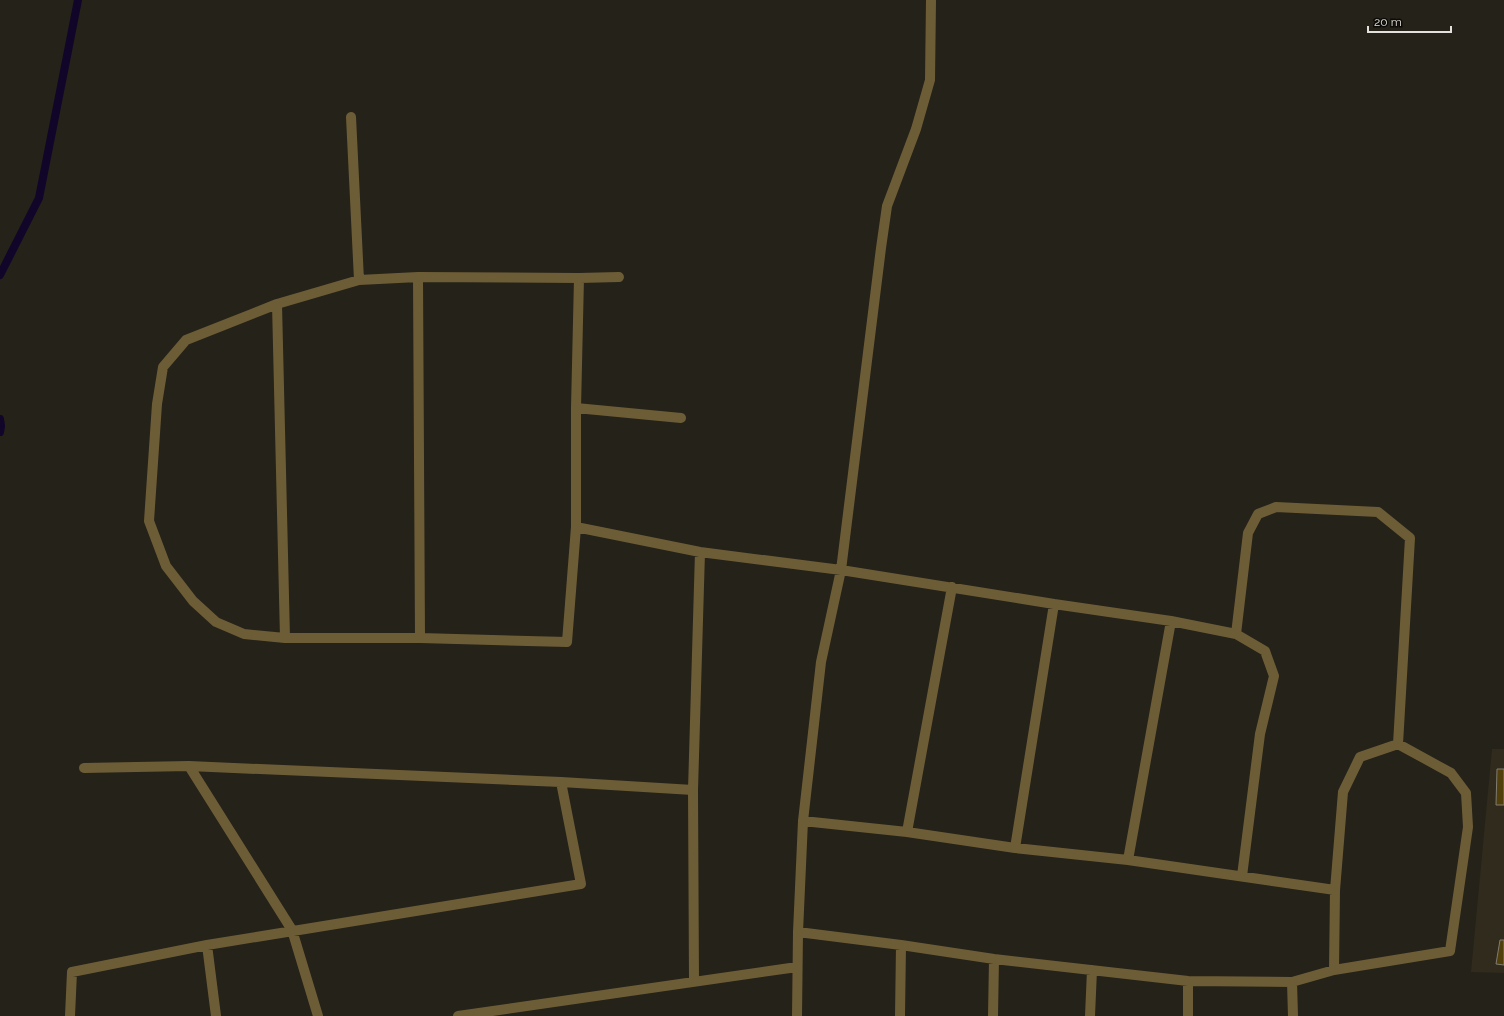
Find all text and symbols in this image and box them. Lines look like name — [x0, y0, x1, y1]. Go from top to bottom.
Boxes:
scale bar — [1368, 8, 1451, 34]
text: 20 m — [1374, 15, 1402, 29]

